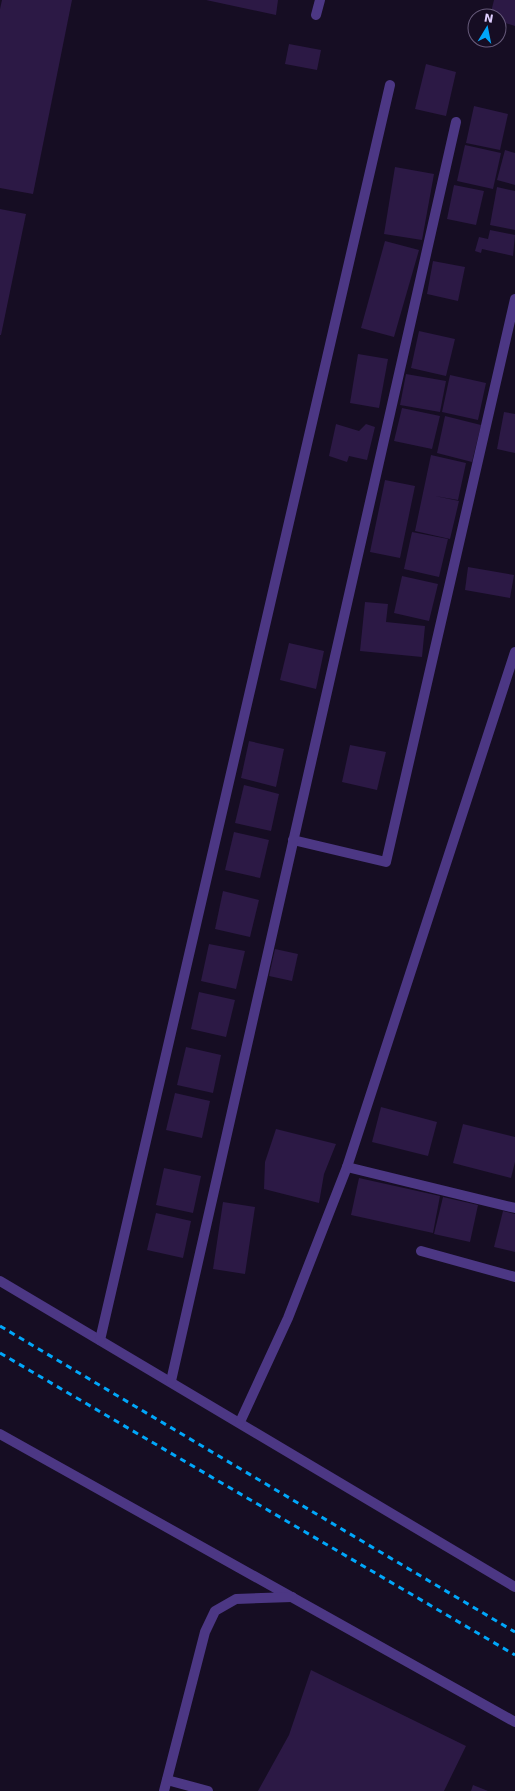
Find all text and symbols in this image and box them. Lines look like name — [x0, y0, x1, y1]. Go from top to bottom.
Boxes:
north arrow — [467, 8, 507, 48]
text: N — [483, 11, 494, 26]

